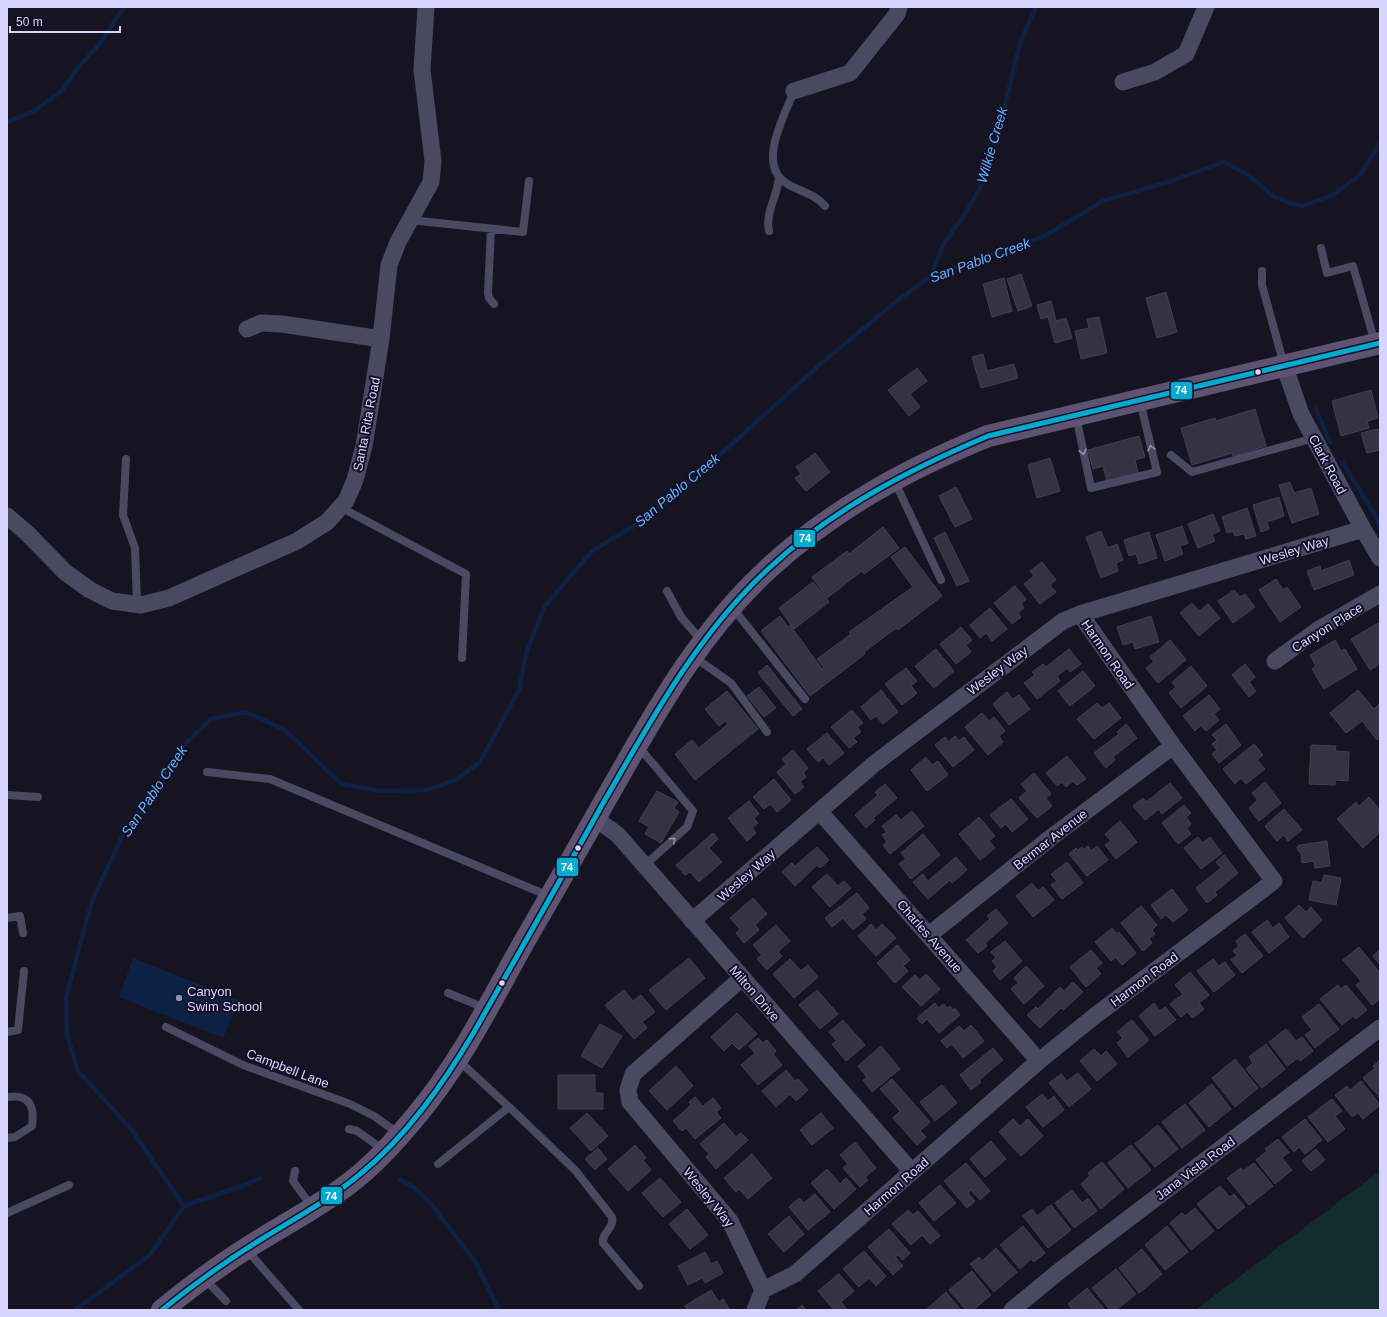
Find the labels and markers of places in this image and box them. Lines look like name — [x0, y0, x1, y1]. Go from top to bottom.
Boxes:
unlabelled marker — [1253, 367, 1263, 377]
unlabelled marker — [573, 843, 583, 853]
unlabelled marker — [497, 978, 507, 988]
place label: Canyon Swim School — [187, 984, 262, 1014]
marker: Canyon Swim School — [174, 993, 184, 1003]

